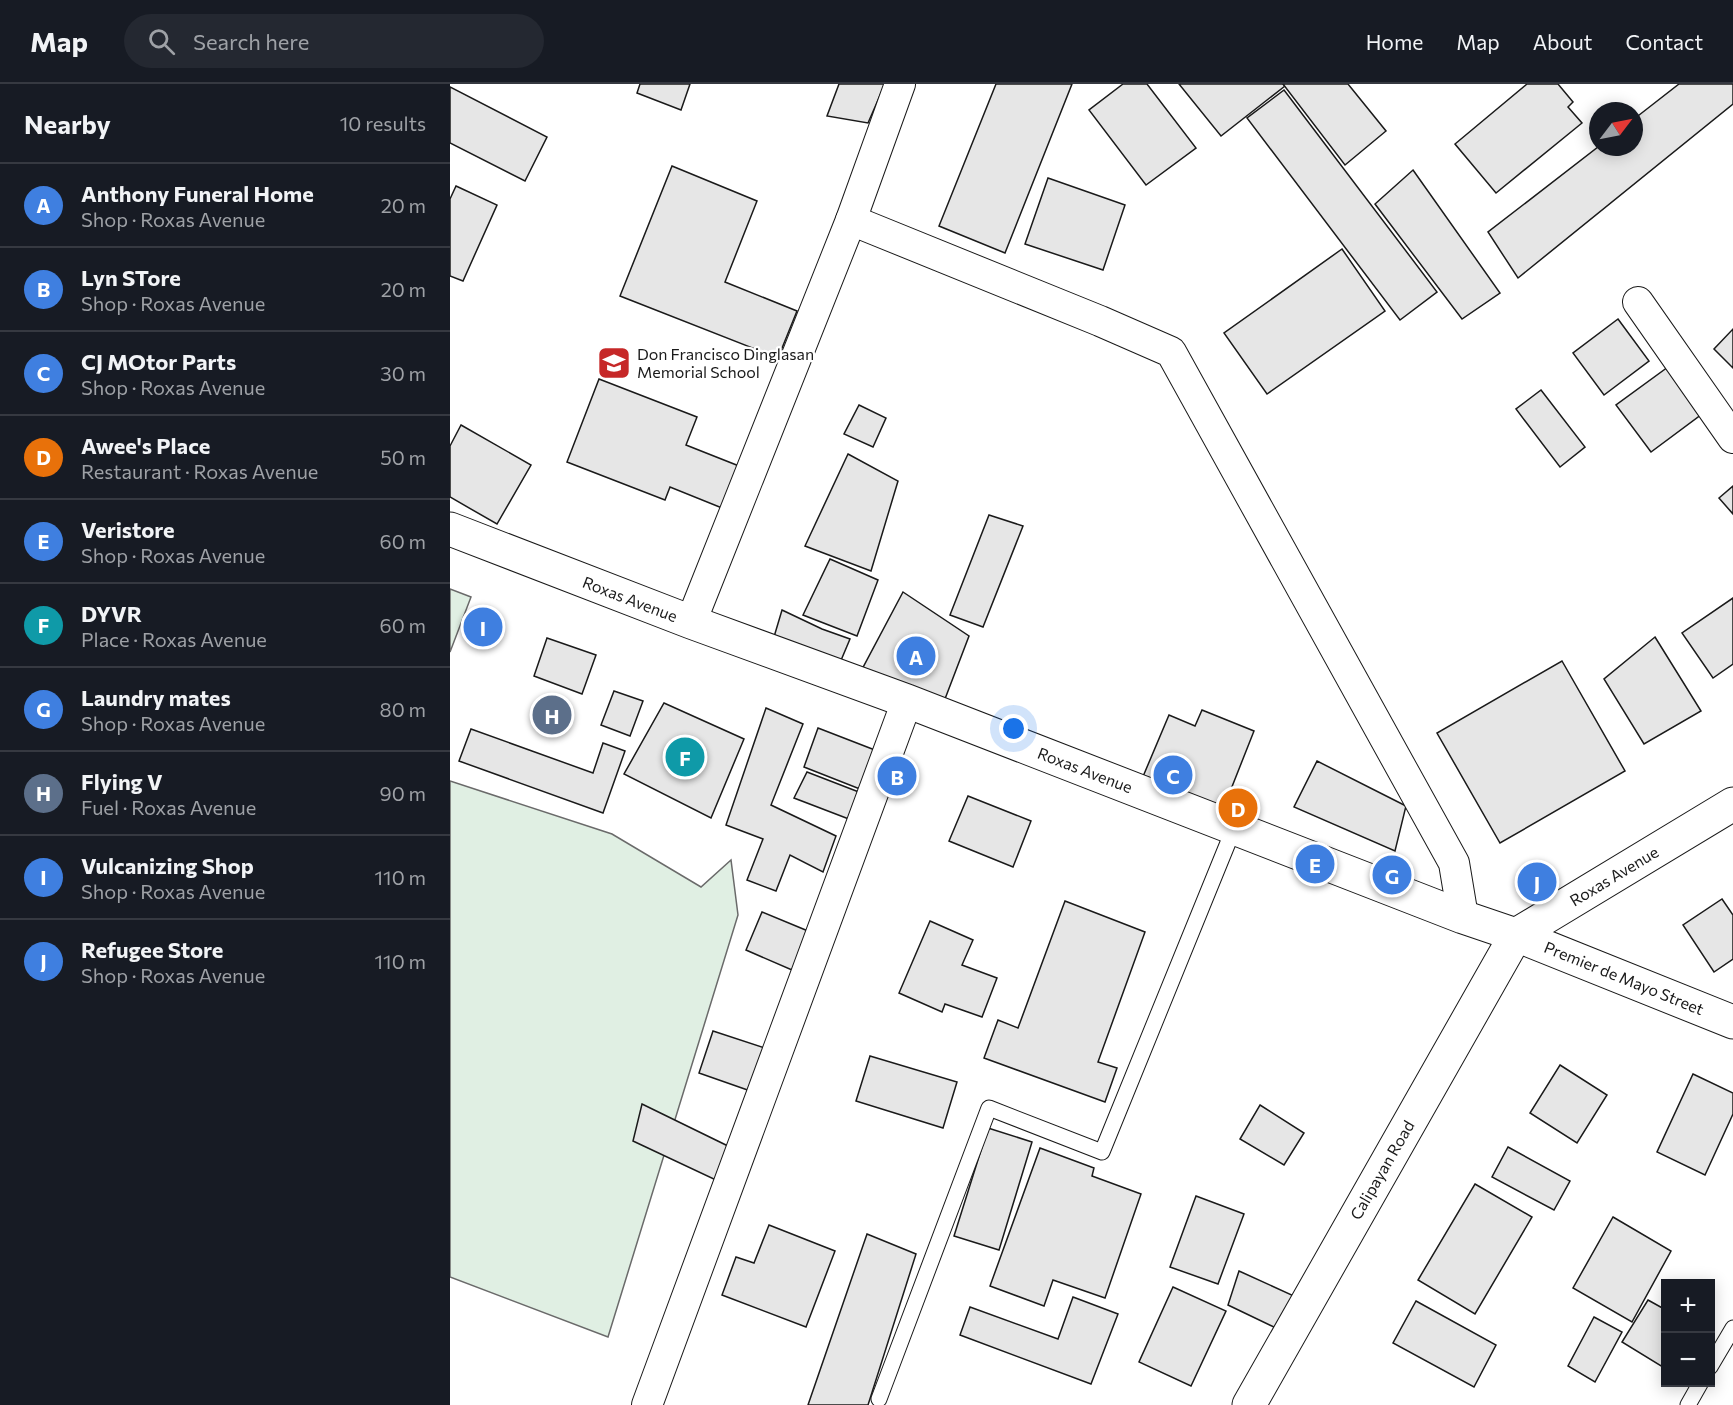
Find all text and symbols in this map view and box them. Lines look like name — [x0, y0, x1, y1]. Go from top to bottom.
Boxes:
search box — [124, 14, 544, 68]
text: Map — [30, 24, 88, 58]
icon: search — [145, 25, 178, 58]
text: Search here — [193, 28, 309, 55]
text: Home — [1366, 29, 1423, 54]
text: Map — [1456, 29, 1500, 54]
text: About — [1533, 29, 1592, 54]
text: Contact — [1625, 29, 1703, 54]
north arrow — [1589, 102, 1643, 156]
text: Nearby — [24, 108, 111, 139]
text: 10 results — [340, 111, 426, 135]
text: Anthony Funeral Home — [81, 180, 314, 207]
text: A — [36, 193, 51, 217]
text: 20 m — [381, 193, 426, 217]
text: Shop · Roxas Avenue — [81, 207, 265, 231]
text: Lyn STore — [81, 264, 181, 291]
text: B — [37, 277, 50, 301]
text: 20 m — [381, 277, 426, 301]
text: Shop · Roxas Avenue — [81, 291, 265, 315]
place label: Don Francisco Dinglasan Memorial School — [637, 344, 814, 381]
school or university icon: Don Francisco Dinglasan Memorial School — [596, 345, 632, 381]
text: CJ MOtor Parts — [81, 348, 236, 375]
text: C — [37, 361, 50, 385]
text: 30 m — [380, 361, 426, 385]
text: Shop · Roxas Avenue — [81, 375, 265, 399]
text: Awee's Place — [81, 432, 210, 459]
text: D — [36, 445, 51, 469]
text: 50 m — [380, 445, 426, 469]
text: Restaurant · Roxas Avenue — [81, 459, 318, 483]
text: Veristore — [81, 516, 175, 543]
text: E — [38, 529, 49, 553]
text: 60 m — [380, 529, 426, 553]
text: Shop · Roxas Avenue — [81, 543, 265, 567]
street label: Roxas Avenue — [580, 572, 680, 625]
text: DYVR — [81, 600, 142, 627]
pin: I — [464, 604, 502, 650]
text: F — [38, 613, 49, 637]
text: 60 m — [380, 613, 426, 637]
text: Place · Roxas Avenue — [81, 627, 267, 651]
pin: A — [896, 634, 936, 678]
text: Laundry mates — [81, 684, 231, 711]
pin: H — [532, 692, 572, 738]
text: G — [36, 697, 51, 721]
text: 80 m — [380, 697, 426, 721]
text: Shop · Roxas Avenue — [81, 711, 265, 735]
your location — [999, 714, 1028, 743]
pin: F — [666, 734, 704, 780]
street label: Roxas Avenue — [1035, 743, 1135, 796]
pin: C — [1154, 752, 1192, 798]
pin: B — [878, 754, 916, 798]
text: Flying V — [81, 768, 163, 795]
text: H — [36, 781, 51, 805]
text: 90 m — [380, 781, 426, 805]
pin: D — [1218, 786, 1258, 830]
text: Fuel · Roxas Avenue — [81, 795, 256, 819]
pin: E — [1296, 842, 1334, 886]
street label: Roxas Avenue — [1566, 842, 1661, 909]
text: Vulcanizing Shop — [81, 852, 254, 879]
pin: G — [1372, 852, 1412, 898]
pin: J — [1518, 860, 1556, 904]
text: I — [40, 865, 47, 889]
text: 110 m — [375, 865, 426, 889]
text: Shop · Roxas Avenue — [81, 879, 265, 903]
text: Refugee Store — [81, 936, 223, 963]
street label: Premier de Mayo Street — [1542, 937, 1707, 1018]
text: J — [40, 949, 47, 973]
text: 110 m — [375, 949, 426, 973]
text: Shop · Roxas Avenue — [81, 963, 265, 987]
street label: Calipayan Road — [1346, 1117, 1418, 1223]
map controls — [1661, 1279, 1715, 1387]
button: + — [1661, 1279, 1715, 1333]
button: − — [1661, 1333, 1715, 1387]

